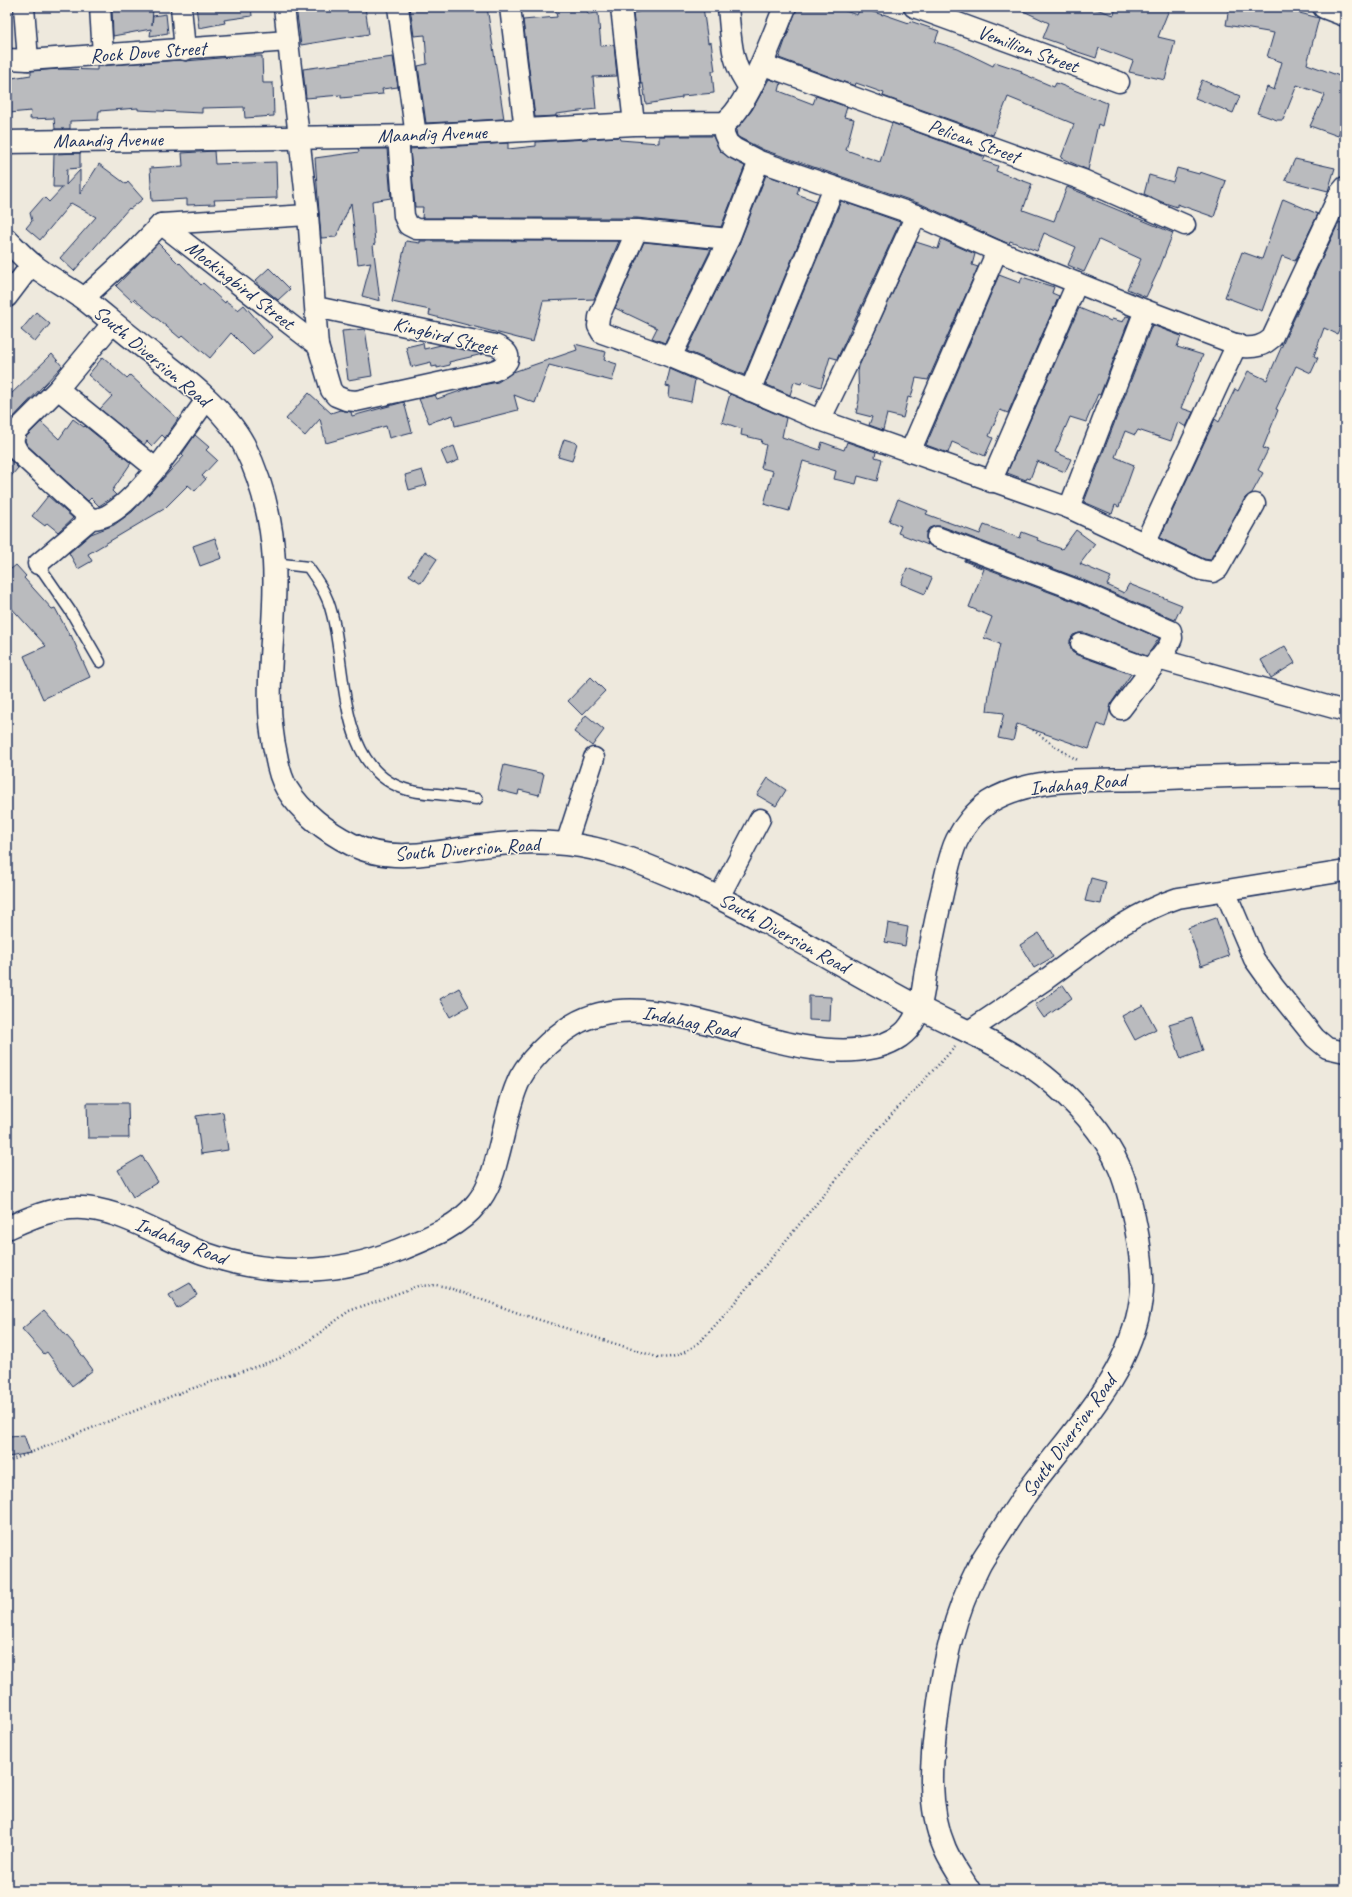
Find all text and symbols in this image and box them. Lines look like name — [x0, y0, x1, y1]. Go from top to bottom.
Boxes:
street label: Vemillion Street — [974, 19, 1084, 80]
street label: Rock Dove Street — [89, 35, 210, 69]
street label: Pelican Street — [925, 113, 1026, 170]
street label: Maandig Avenue — [377, 120, 489, 148]
street label: Maandig Avenue — [53, 127, 165, 153]
street label: Mockingbird Street — [181, 235, 301, 337]
street label: South Diversion Road — [88, 300, 218, 414]
street label: Kingbird Street — [391, 311, 502, 361]
street label: Indahag Road — [1029, 767, 1130, 801]
street label: South Diversion Road — [394, 831, 543, 867]
street label: South Diversion Road — [714, 887, 856, 981]
street label: Indahag Road — [640, 1000, 743, 1045]
street label: Indahag Road — [132, 1211, 233, 1272]
street label: South Diversion Road — [1016, 1367, 1124, 1502]

